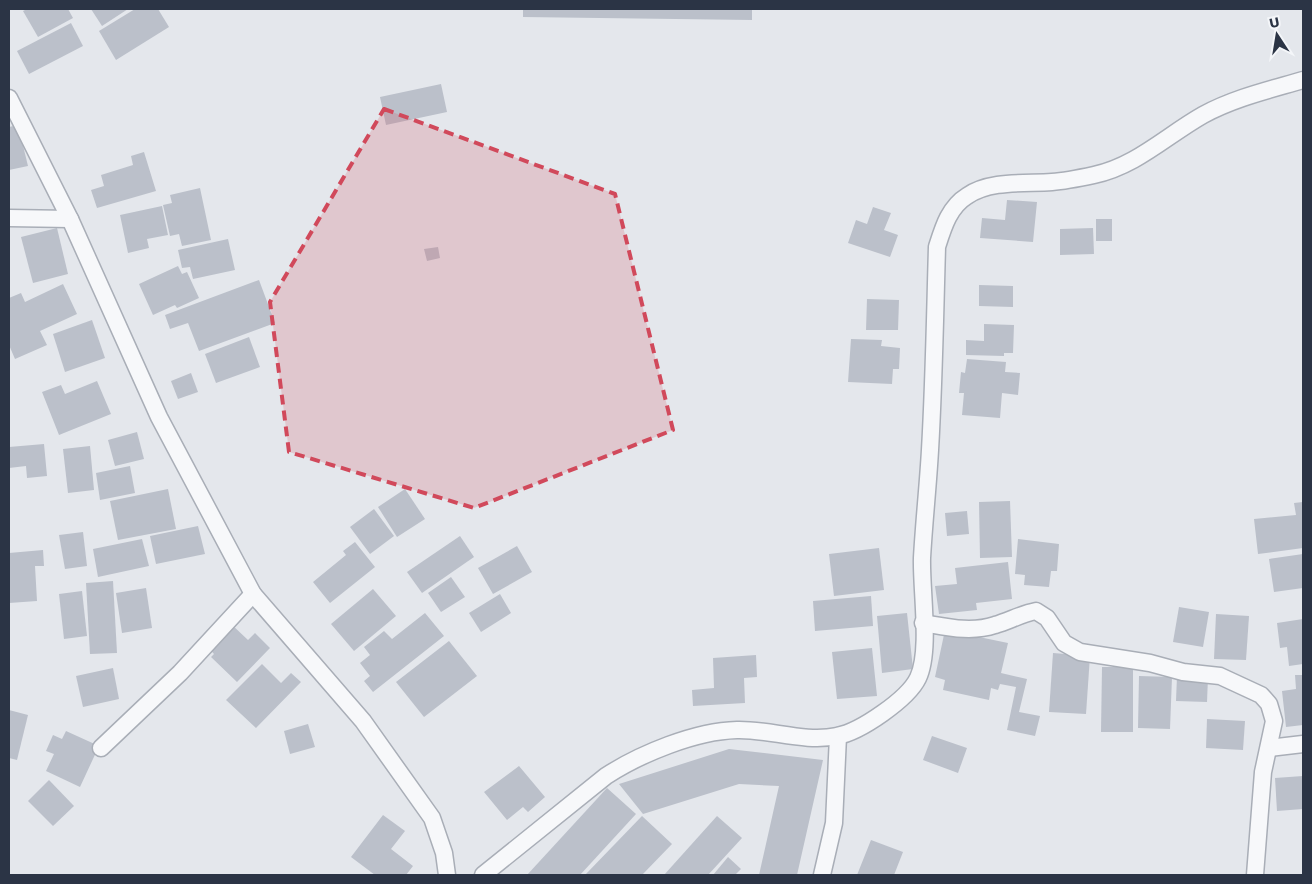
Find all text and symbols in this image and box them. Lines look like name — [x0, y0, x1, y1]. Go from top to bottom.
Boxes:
north arrow — [1252, 10, 1302, 60]
text: U — [1268, 13, 1281, 31]

